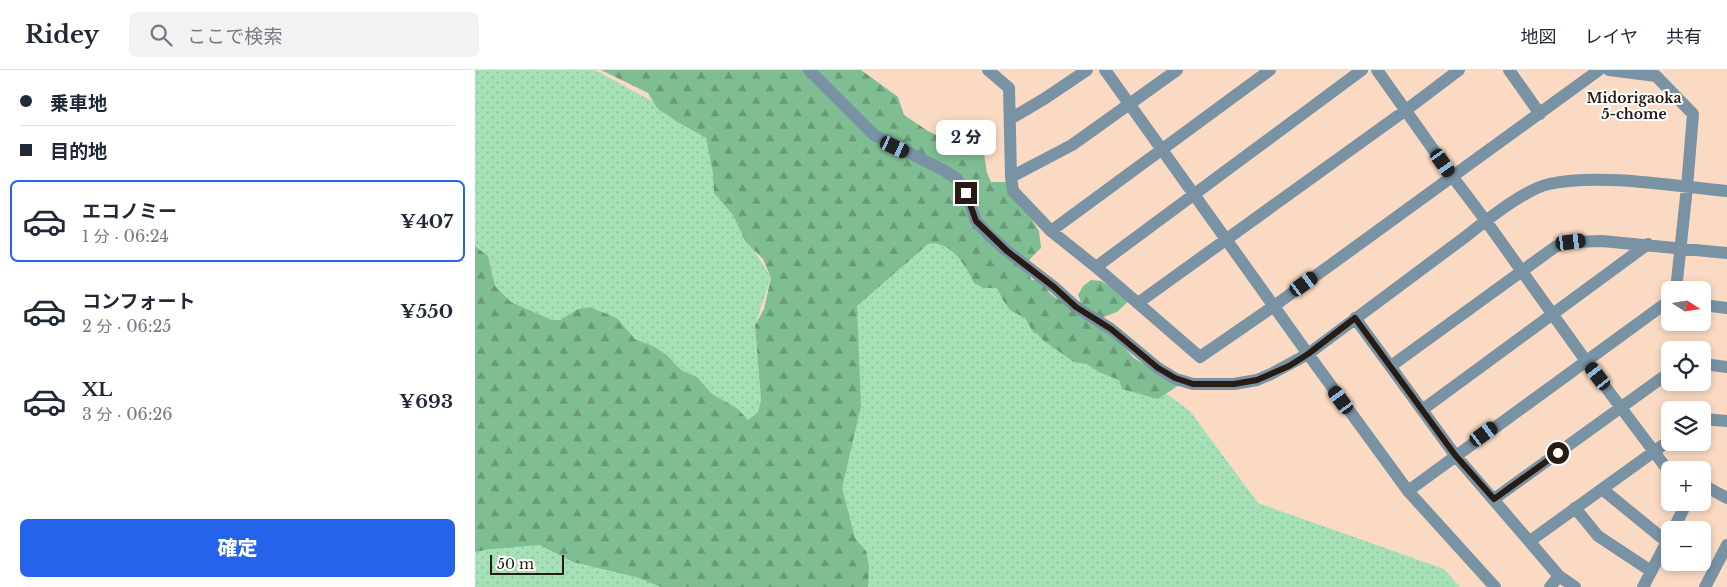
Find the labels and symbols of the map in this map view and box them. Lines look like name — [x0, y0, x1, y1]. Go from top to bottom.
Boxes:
district label: Midorigaoka 5-chome — [1586, 89, 1682, 123]
callout: 2 分 — [936, 121, 996, 156]
car — [878, 134, 911, 160]
car — [1428, 146, 1457, 180]
route end — [955, 182, 977, 204]
car — [1555, 233, 1586, 251]
car — [1287, 269, 1320, 299]
north arrow — [1661, 281, 1711, 331]
car — [1582, 360, 1613, 392]
car — [1326, 383, 1355, 417]
car — [1467, 419, 1500, 449]
route start — [1547, 442, 1569, 464]
scale bar — [490, 552, 564, 575]

